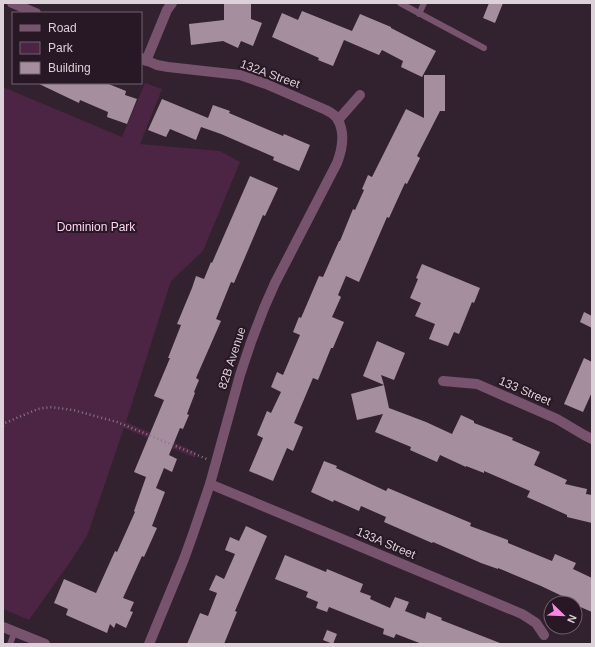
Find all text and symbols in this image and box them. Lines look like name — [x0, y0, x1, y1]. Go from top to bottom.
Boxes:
legend — [12, 12, 142, 84]
text: Road — [48, 21, 77, 35]
text: Park — [48, 41, 74, 55]
street label: 132A Street — [238, 57, 302, 92]
text: Building — [48, 61, 91, 75]
park label: Dominion Park — [57, 220, 136, 234]
street label: 82B Avenue — [215, 325, 249, 391]
street label: 133 Street — [497, 374, 554, 409]
street label: 133A Street — [354, 524, 418, 562]
north arrow — [543, 595, 583, 635]
text: N — [565, 613, 579, 625]

